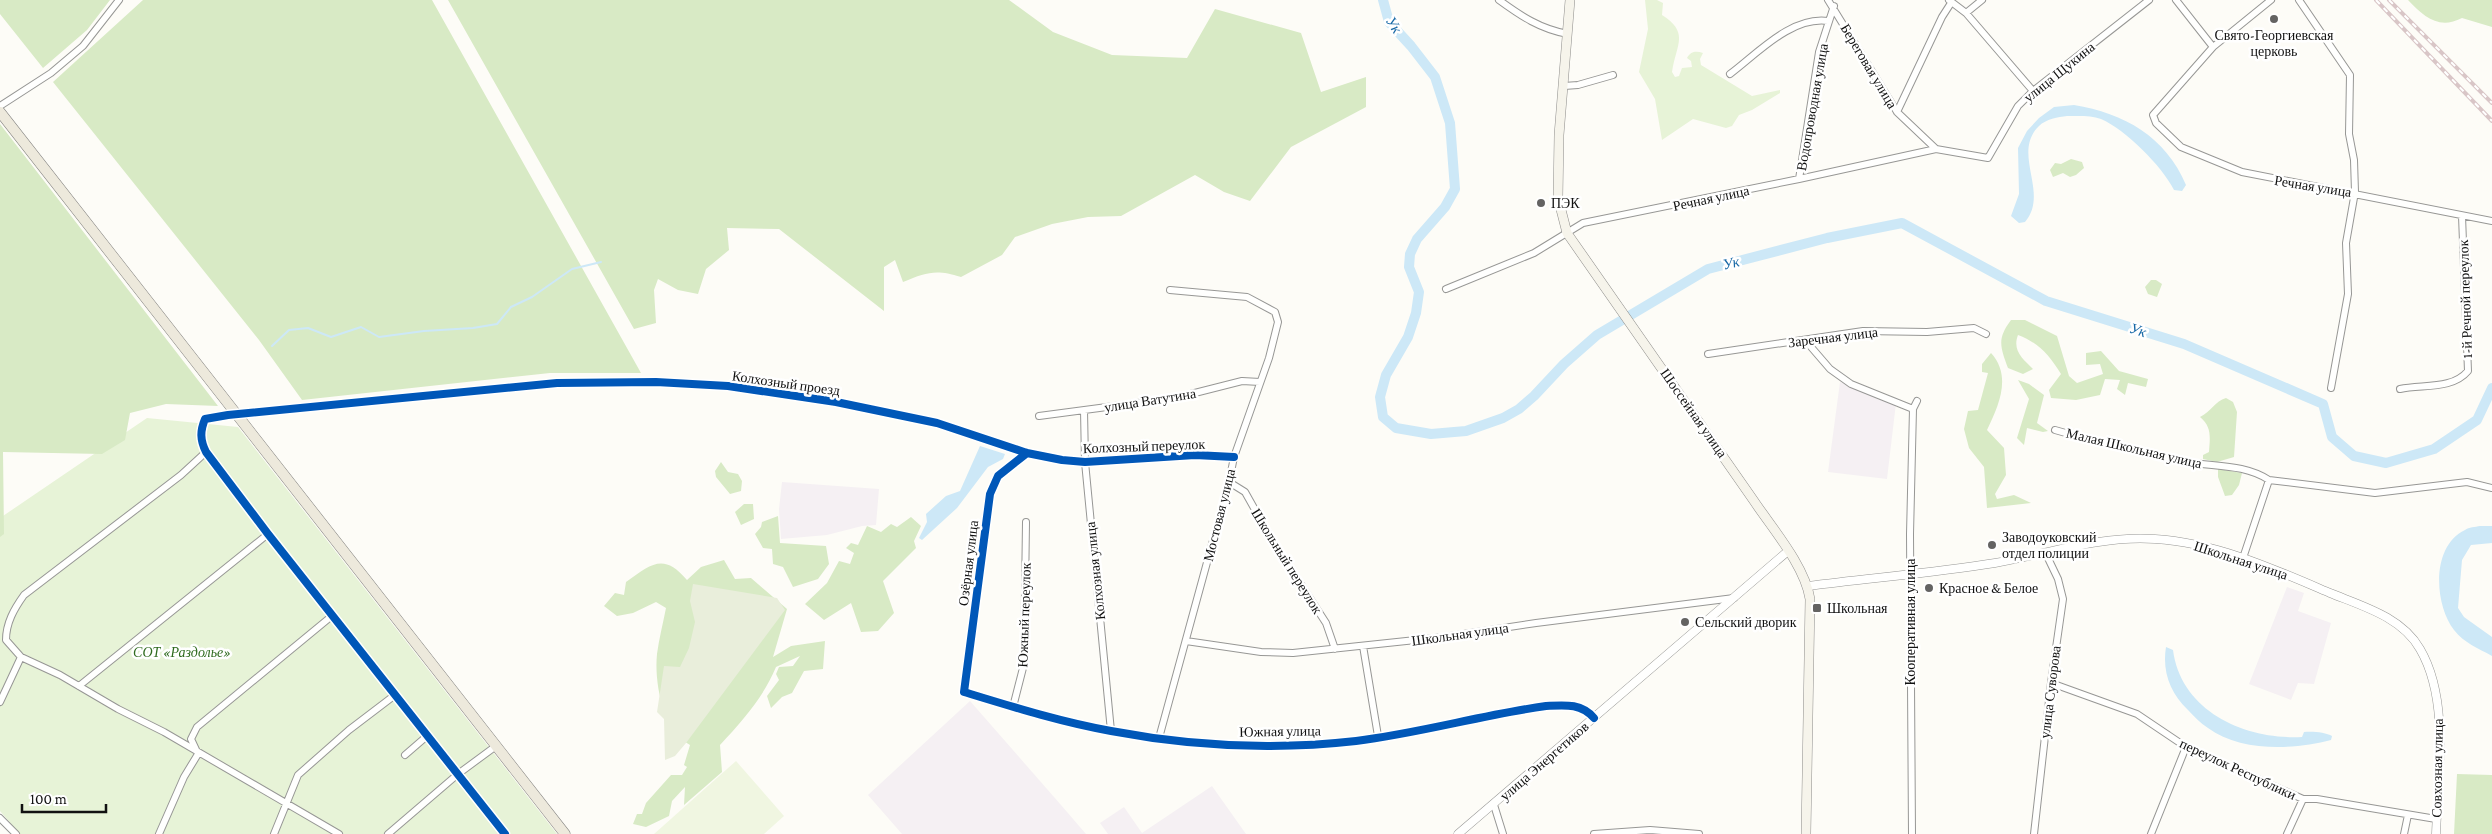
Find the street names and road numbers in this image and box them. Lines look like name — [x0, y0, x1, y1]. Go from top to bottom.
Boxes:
street label: Береговая улица — [1837, 21, 1901, 112]
street label: улица Щукина — [2020, 38, 2098, 105]
street label: Водопроводная улица — [1793, 41, 1831, 172]
street label: Речная улица — [2273, 172, 2353, 200]
street label: Речная улица — [1671, 182, 1751, 214]
street label: 1-й Речной переулок — [2455, 239, 2475, 359]
street label: Заречная улица — [1787, 323, 1880, 350]
street label: Шоссейная улица — [1657, 365, 1731, 461]
street label: Колхозный проезд — [731, 367, 841, 399]
street label: улица Ватутина — [1103, 385, 1198, 415]
street label: Малая Школьная улица — [2065, 425, 2204, 472]
street label: Колхозный переулок — [1083, 436, 1206, 456]
street label: Мостовая улица — [1200, 466, 1238, 563]
street label: Школьный переулок — [1248, 505, 1326, 617]
street label: Озёрная улица — [955, 518, 981, 607]
street label: Колхозная улица — [1082, 520, 1108, 621]
street label: Школьная улица — [2192, 537, 2291, 583]
street label: Кооперативная улица — [1902, 558, 1918, 685]
street label: Южный переулок — [1014, 562, 1034, 668]
street label: Школьная улица — [1410, 619, 1510, 649]
street label: улица Суворова — [2036, 644, 2064, 739]
street label: Совхозная улица — [2428, 717, 2446, 818]
street label: улица Энергетиков — [1496, 718, 1592, 804]
street label: Южная улица — [1239, 722, 1322, 740]
street label: переулок Республики — [2177, 735, 2299, 803]

